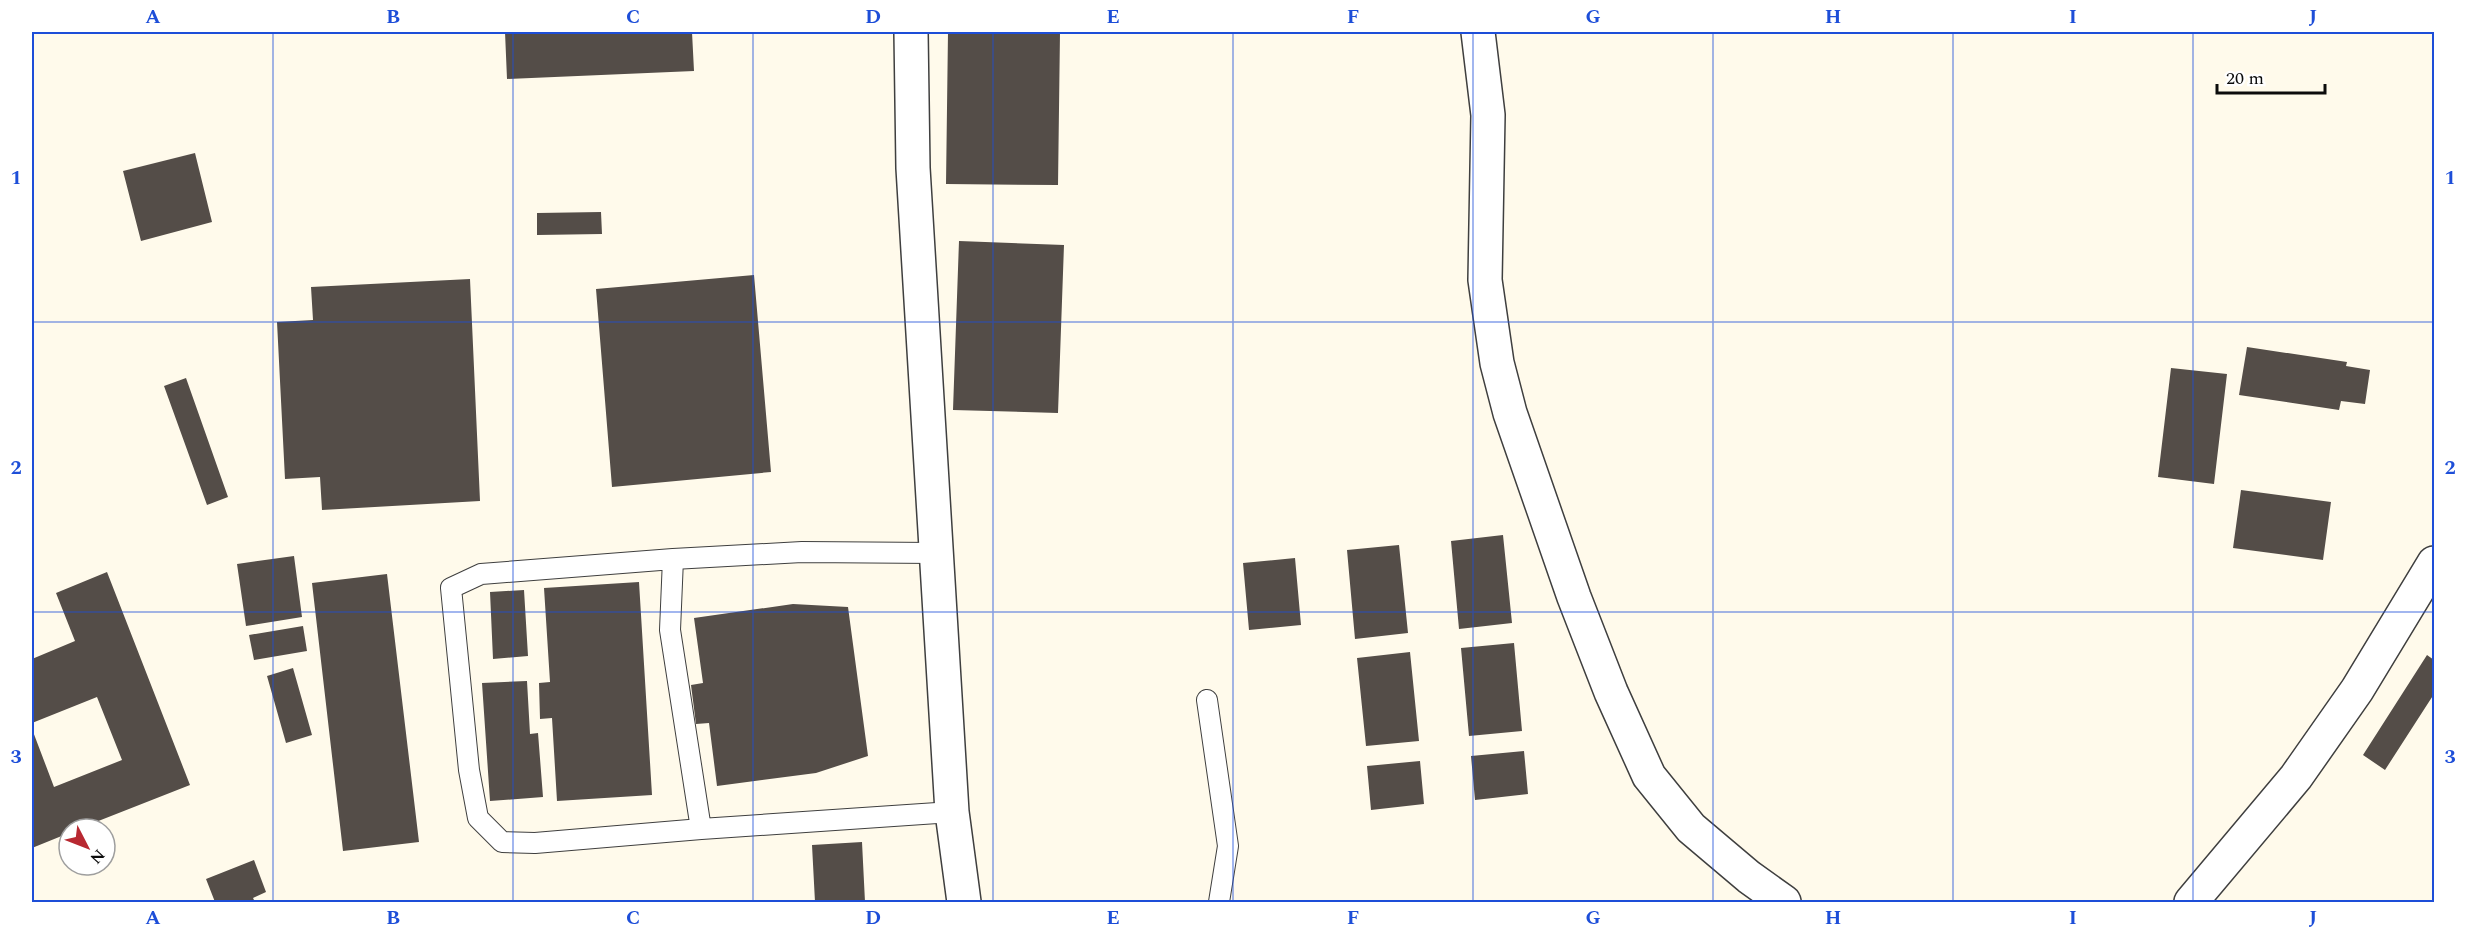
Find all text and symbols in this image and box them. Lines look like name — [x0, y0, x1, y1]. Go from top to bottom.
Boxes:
text: A — [145, 2, 161, 32]
text: B — [386, 2, 400, 32]
text: C — [626, 2, 640, 32]
text: D — [865, 2, 881, 32]
text: E — [1106, 2, 1120, 32]
text: F — [1347, 2, 1359, 32]
text: G — [1585, 2, 1601, 32]
text: H — [1825, 2, 1841, 32]
text: I — [2069, 2, 2077, 32]
text: J — [2309, 2, 2317, 32]
scale bar — [2217, 57, 2325, 95]
text: 20 m — [2226, 65, 2264, 92]
text: 1 — [10, 163, 22, 193]
text: 1 — [2444, 163, 2456, 193]
text: 2 — [10, 453, 22, 483]
text: 2 — [2444, 453, 2456, 483]
text: 3 — [10, 742, 22, 772]
text: 3 — [2444, 742, 2456, 772]
north arrow — [57, 817, 117, 877]
text: N — [84, 843, 111, 869]
text: A — [145, 903, 161, 933]
text: B — [386, 903, 400, 933]
text: C — [626, 903, 640, 933]
text: D — [865, 903, 881, 933]
text: E — [1106, 903, 1120, 933]
text: F — [1347, 903, 1359, 933]
text: G — [1585, 903, 1601, 933]
text: H — [1825, 903, 1841, 933]
text: I — [2069, 903, 2077, 933]
text: J — [2309, 903, 2317, 933]

